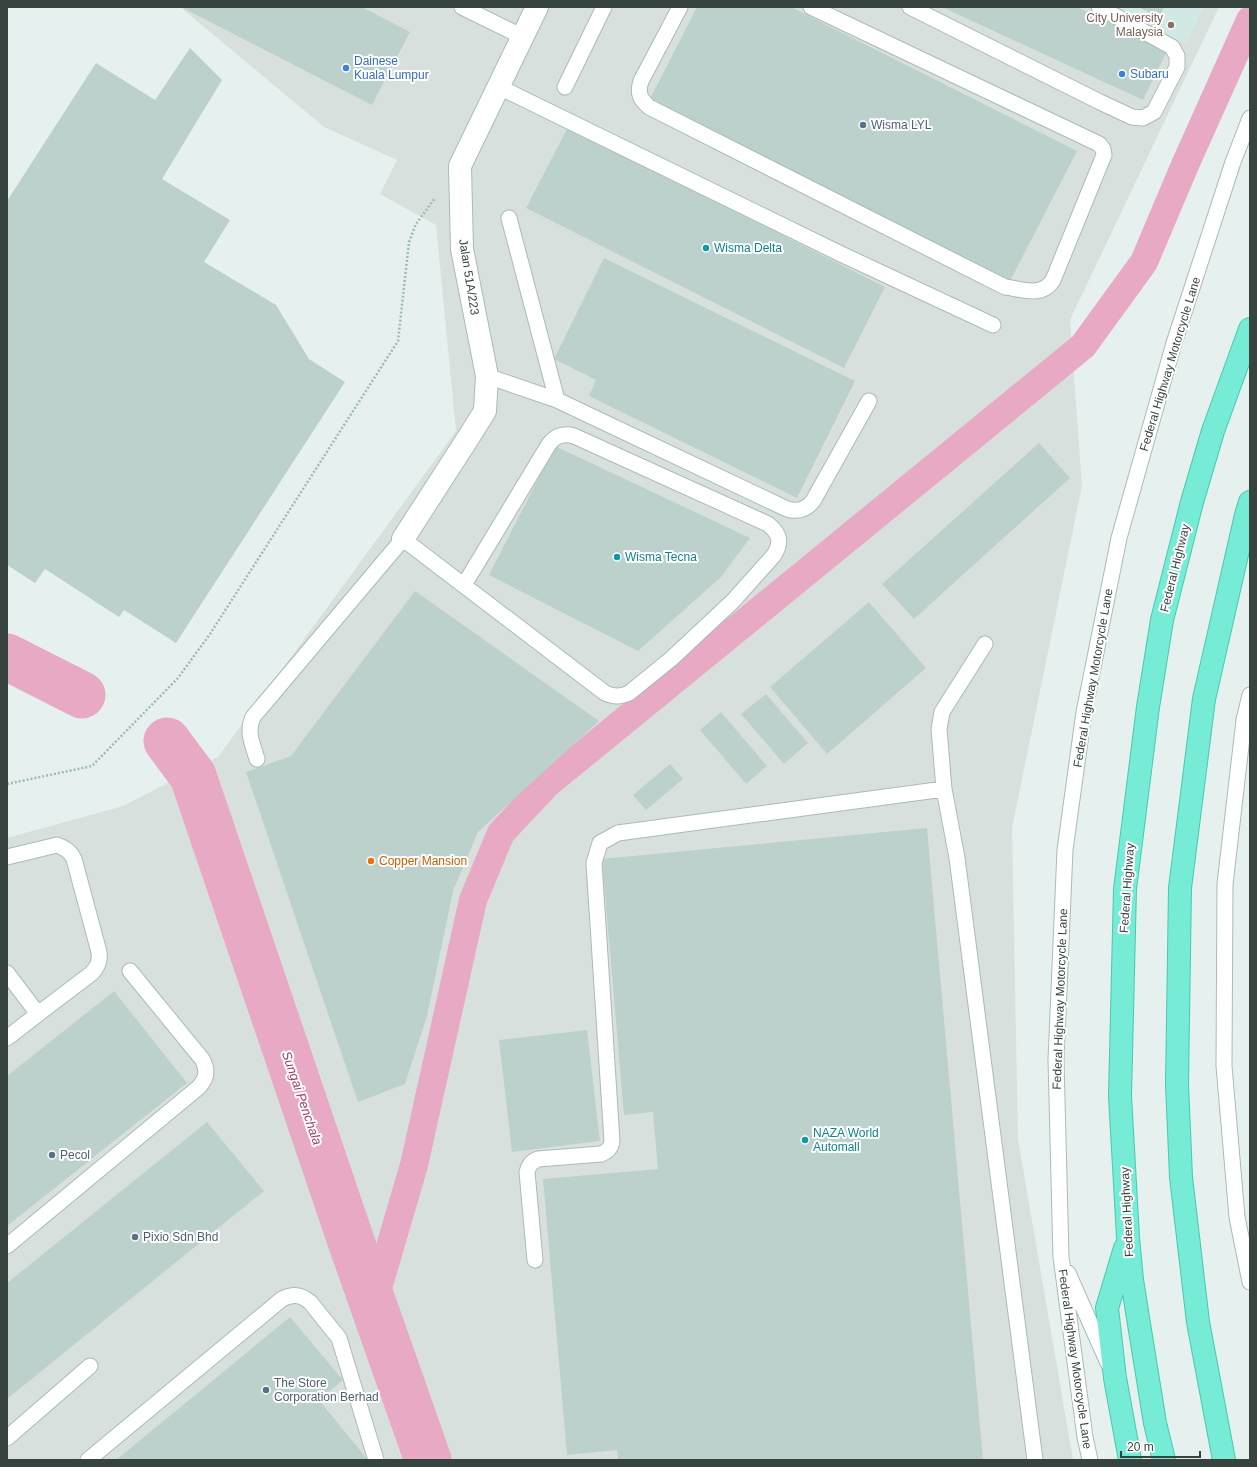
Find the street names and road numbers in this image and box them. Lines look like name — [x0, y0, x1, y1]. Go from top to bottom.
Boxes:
street label: Jalan 51A/223 — [456, 238, 482, 316]
street label: Federal Highway Motorcycle Lane — [1137, 275, 1203, 453]
street label: Federal Highway — [1157, 523, 1193, 613]
street label: Federal Highway Motorcycle Lane — [1070, 587, 1116, 769]
street label: Federal Highway — [1117, 843, 1137, 933]
street label: Federal Highway Motorcycle Lane — [1050, 908, 1070, 1090]
street label: Federal Highway — [1118, 1167, 1136, 1257]
street label: Federal Highway Motorcycle Lane — [1055, 1268, 1095, 1450]

